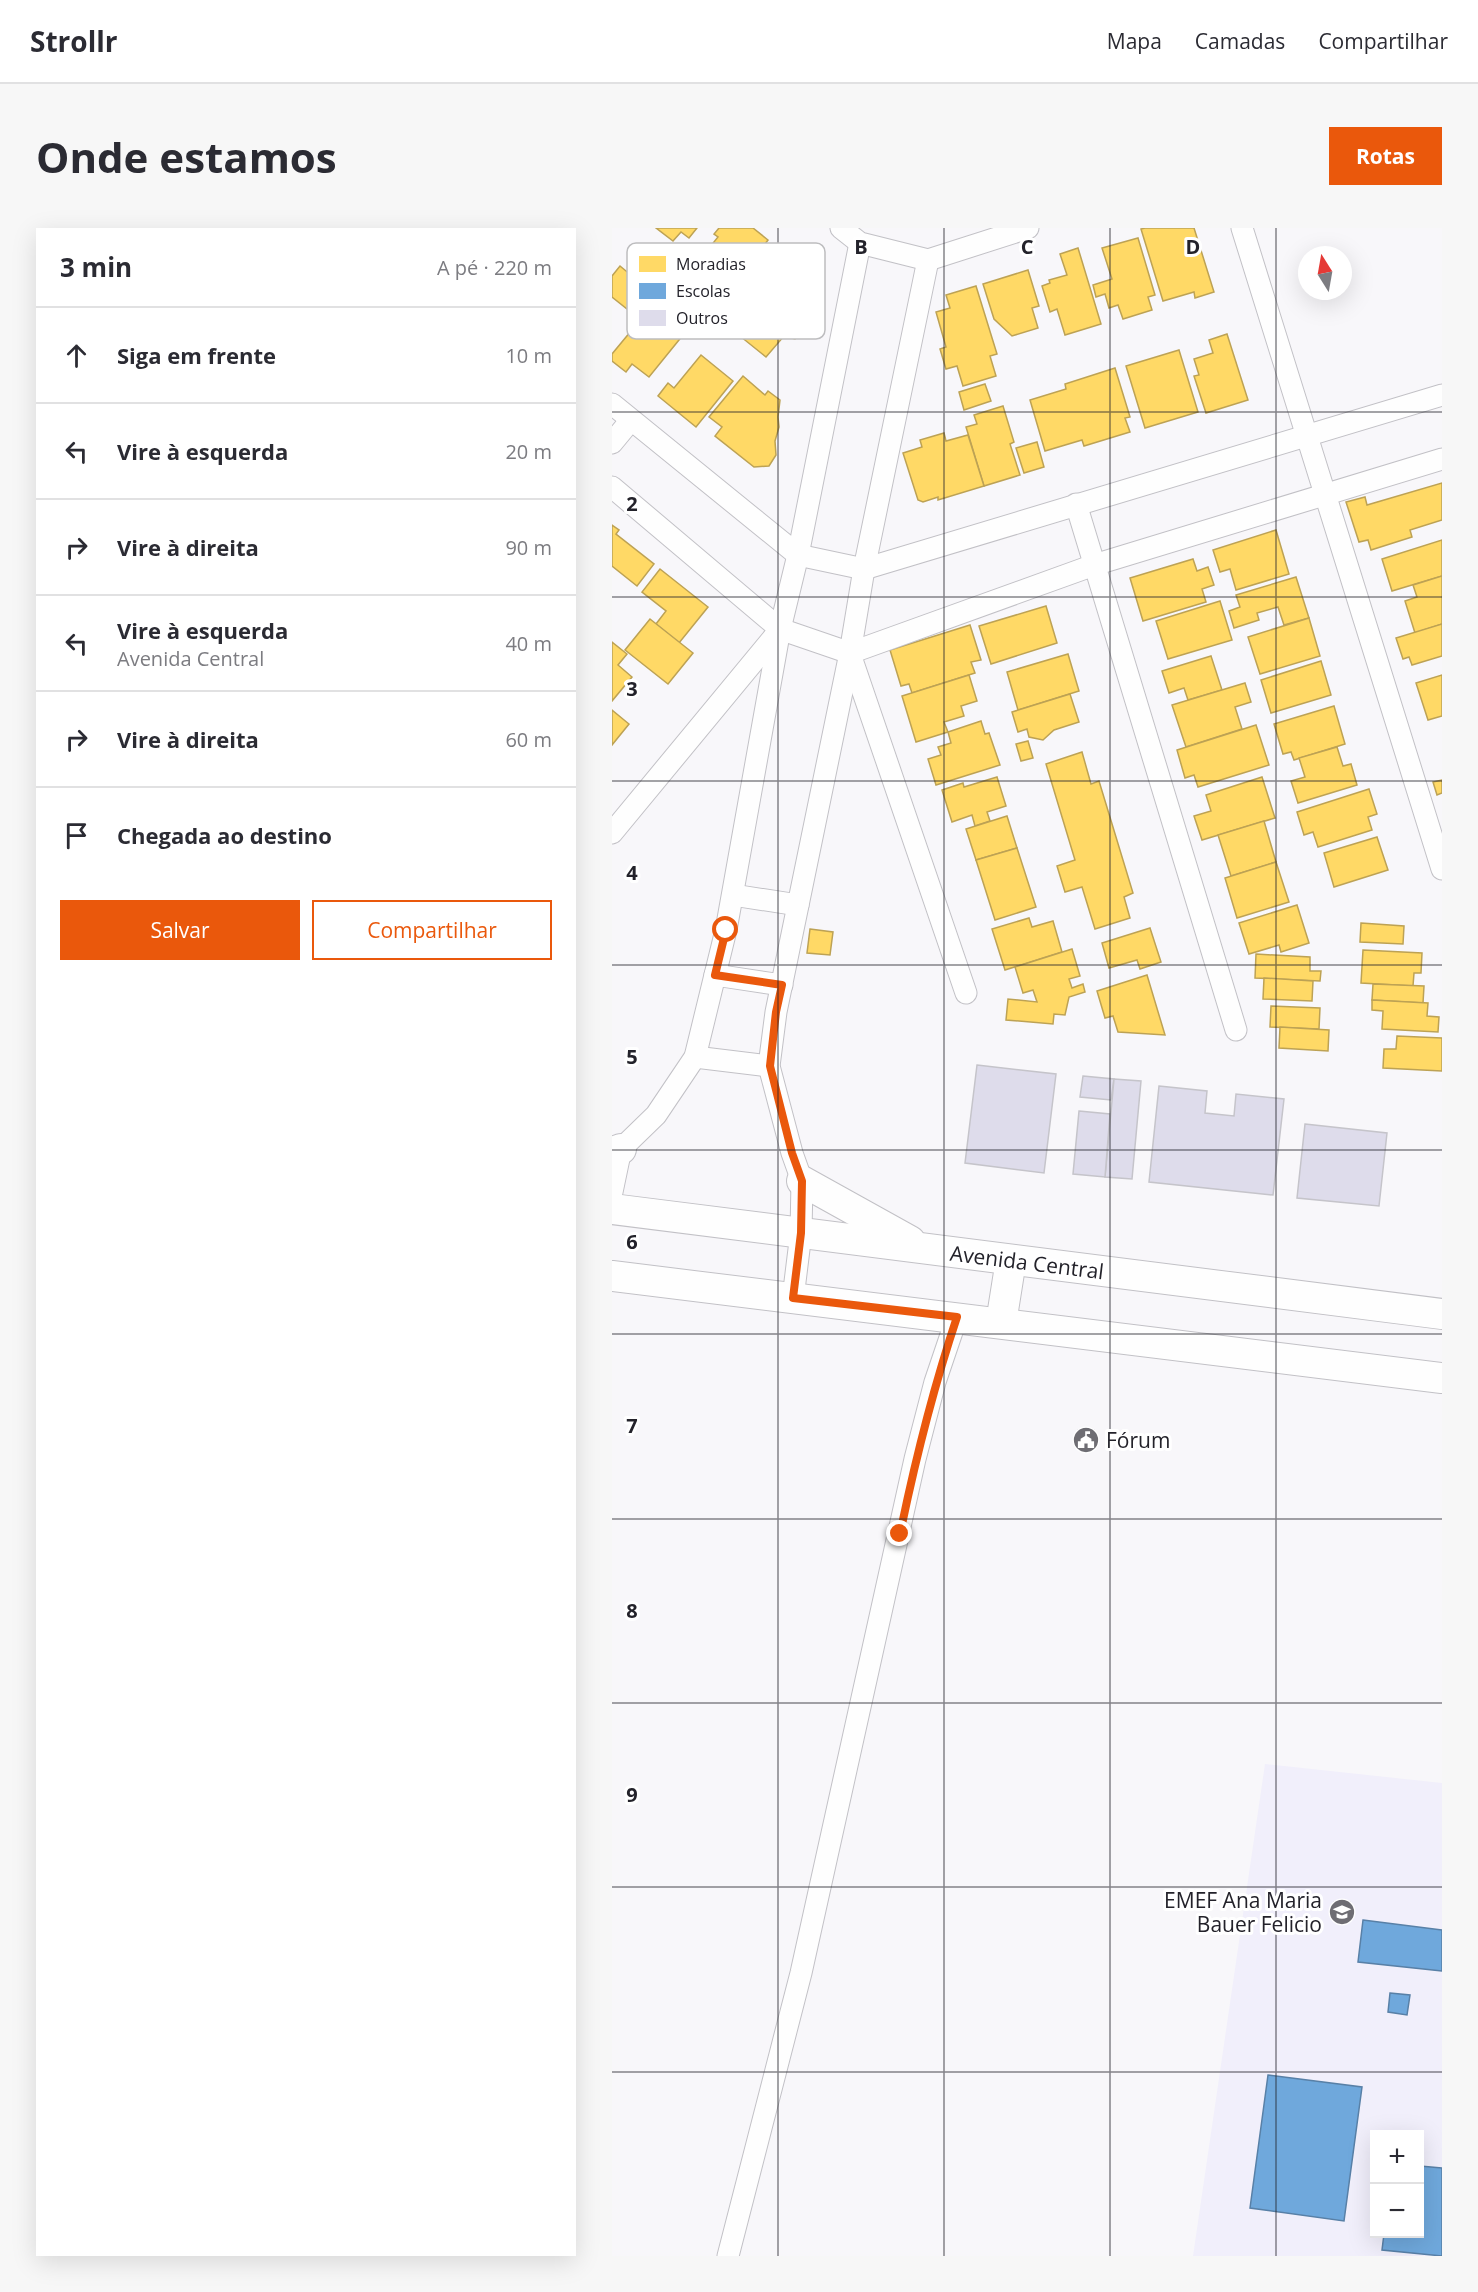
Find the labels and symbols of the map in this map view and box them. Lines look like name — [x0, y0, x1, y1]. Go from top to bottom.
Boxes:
text: B — [854, 233, 868, 260]
text: C — [1021, 233, 1034, 260]
text: D — [1186, 233, 1200, 260]
legend — [627, 243, 825, 339]
north arrow — [1298, 246, 1352, 300]
text: Moradias — [676, 253, 746, 275]
text: Escolas — [676, 280, 730, 302]
text: Outros — [676, 307, 728, 329]
text: 2 — [626, 490, 638, 517]
text: 3 — [626, 675, 638, 702]
text: 4 — [626, 859, 638, 886]
route start — [712, 916, 738, 942]
text: 5 — [626, 1043, 638, 1070]
text: 6 — [626, 1228, 638, 1255]
street label: Avenida Central — [949, 1239, 1105, 1285]
text: 7 — [626, 1412, 638, 1439]
public building icon: Fórum — [1071, 1425, 1101, 1455]
place label: Fórum — [1106, 1426, 1170, 1454]
route end — [886, 1520, 912, 1546]
text: 8 — [626, 1597, 638, 1624]
text: 9 — [626, 1781, 638, 1808]
place label: EMEF Ana Maria Bauer Felicio — [1164, 1886, 1322, 1938]
school or university icon: EMEF Ana Maria Bauer Felicio — [1327, 1897, 1357, 1927]

